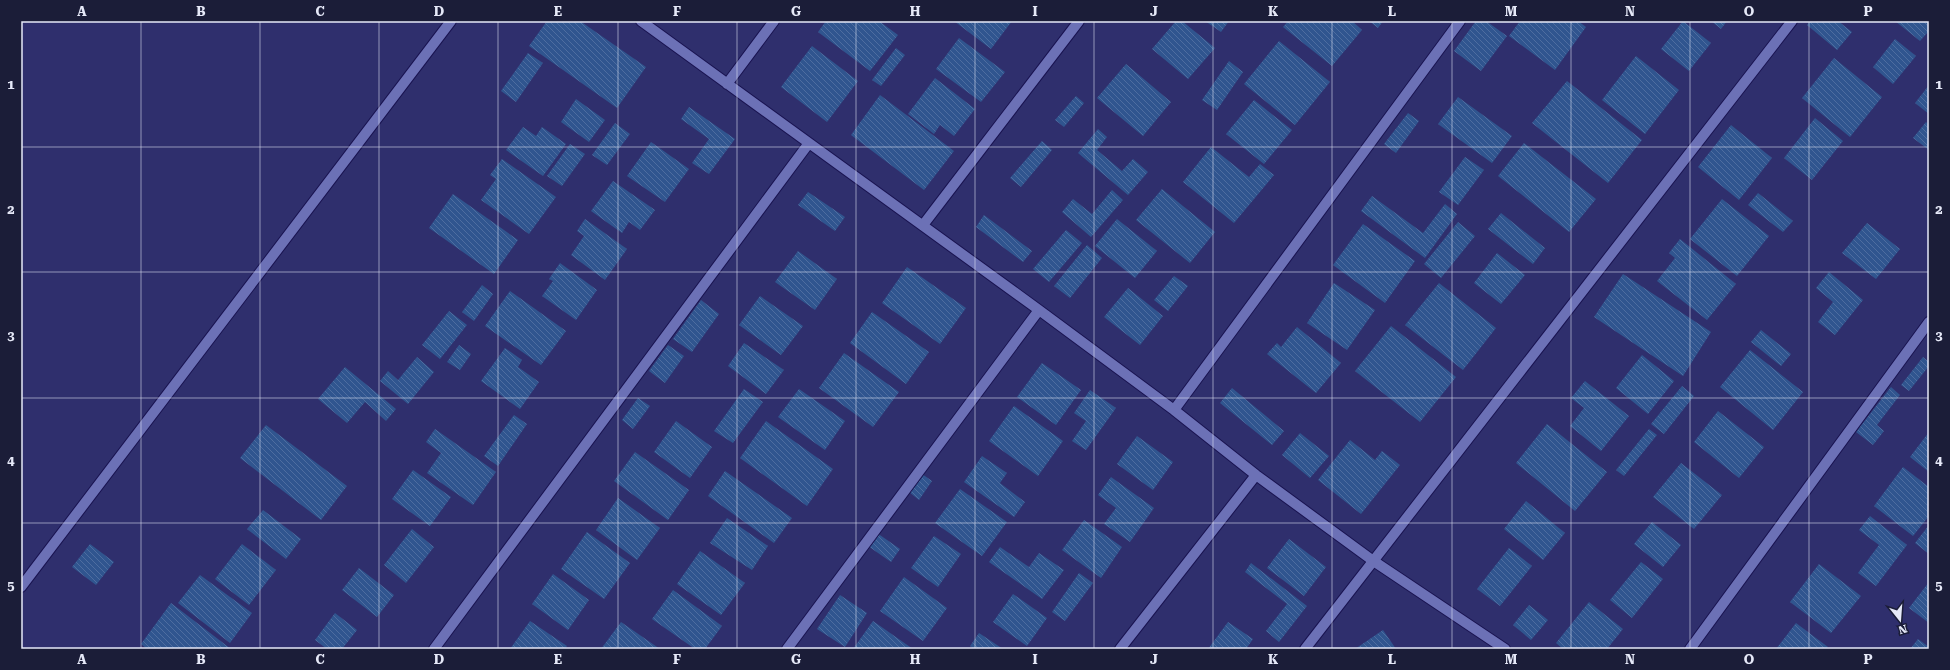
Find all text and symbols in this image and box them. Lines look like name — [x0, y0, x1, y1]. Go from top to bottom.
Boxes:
text: A — [77, 4, 87, 19]
text: B — [196, 4, 206, 19]
text: C — [315, 4, 325, 19]
text: D — [434, 4, 444, 19]
text: E — [554, 4, 562, 19]
text: F — [673, 4, 681, 19]
text: G — [791, 4, 801, 19]
text: H — [910, 4, 921, 19]
text: I — [1032, 4, 1038, 19]
text: J — [1150, 4, 1158, 19]
text: K — [1268, 4, 1279, 19]
text: L — [1388, 4, 1396, 19]
text: M — [1505, 4, 1518, 19]
text: N — [1625, 4, 1635, 19]
text: O — [1744, 4, 1755, 19]
text: P — [1864, 4, 1873, 19]
text: 1 — [7, 77, 15, 92]
text: 1 — [1935, 77, 1943, 92]
text: 2 — [7, 202, 15, 217]
text: 2 — [1935, 202, 1943, 217]
text: 3 — [7, 328, 15, 343]
text: 3 — [1935, 328, 1943, 343]
text: 4 — [7, 453, 15, 468]
text: 4 — [1935, 453, 1943, 468]
text: 5 — [7, 578, 15, 593]
text: 5 — [1935, 578, 1943, 593]
north arrow — [1880, 600, 1920, 640]
text: N — [1896, 622, 1909, 637]
text: A — [77, 652, 87, 667]
text: B — [196, 652, 206, 667]
text: C — [315, 652, 325, 667]
text: D — [434, 652, 444, 667]
text: E — [554, 652, 562, 667]
text: F — [673, 652, 681, 667]
text: G — [791, 652, 801, 667]
text: H — [910, 652, 921, 667]
text: I — [1032, 652, 1038, 667]
text: J — [1150, 652, 1158, 667]
text: K — [1268, 652, 1279, 667]
text: L — [1388, 652, 1396, 667]
text: M — [1505, 652, 1518, 667]
text: N — [1625, 652, 1635, 667]
text: O — [1744, 652, 1755, 667]
text: P — [1864, 652, 1873, 667]

